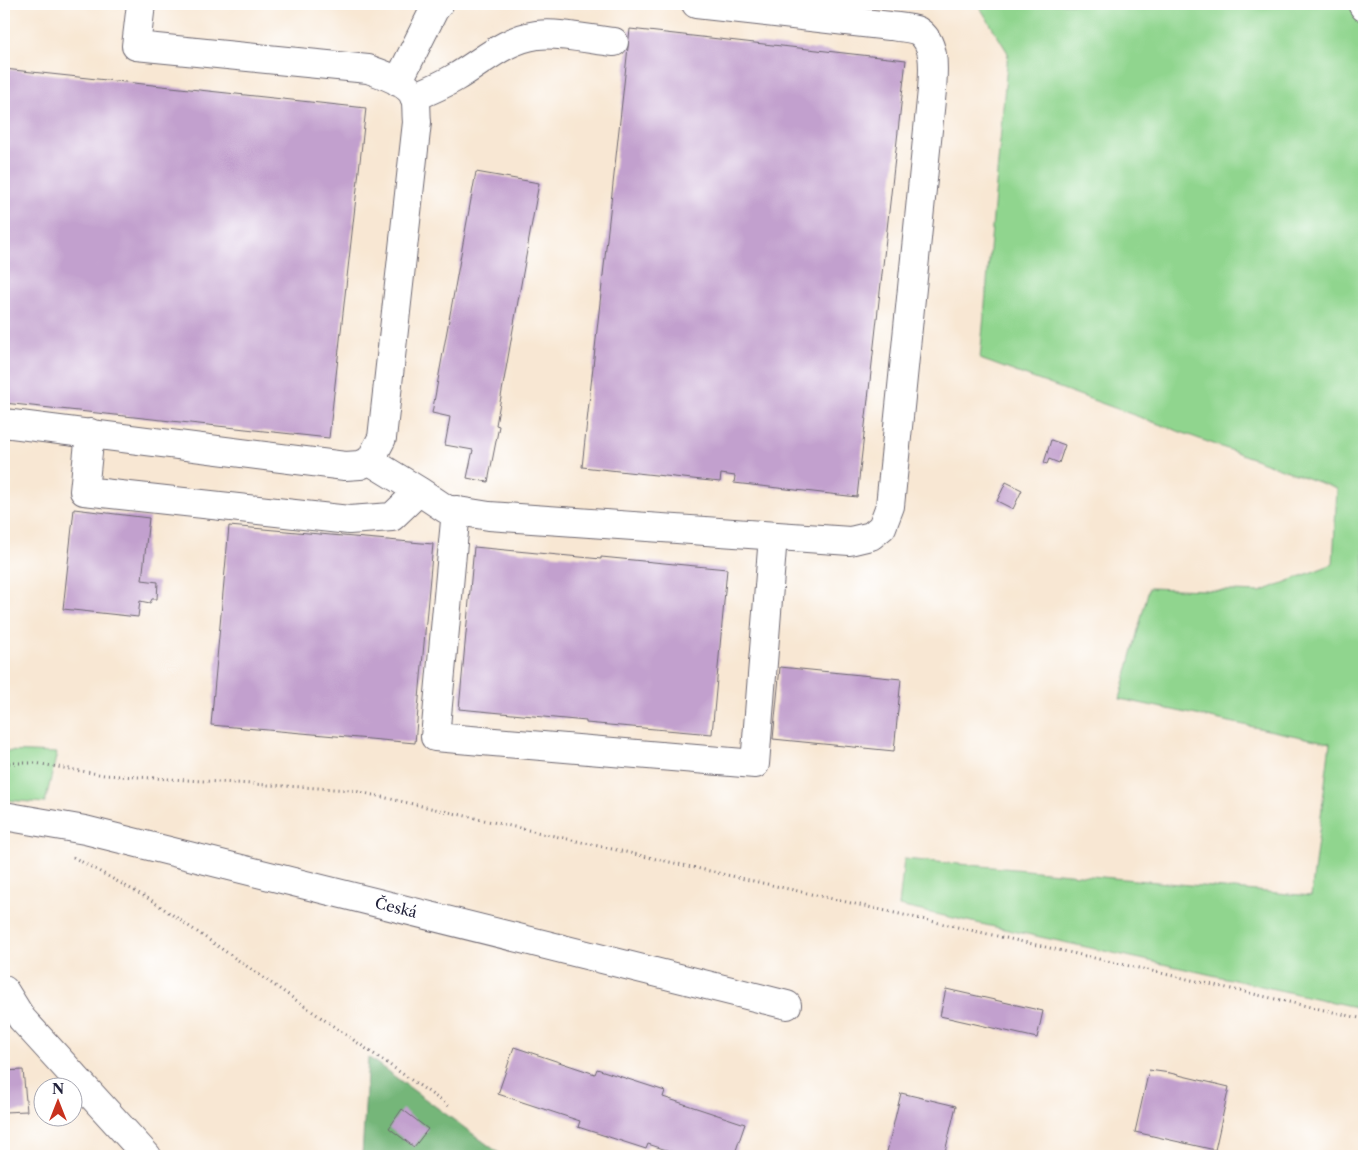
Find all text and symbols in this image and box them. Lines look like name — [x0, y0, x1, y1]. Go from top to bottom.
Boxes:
street label: Česká — [373, 893, 419, 922]
north arrow — [32, 1078, 82, 1128]
text: N — [52, 1080, 64, 1098]

